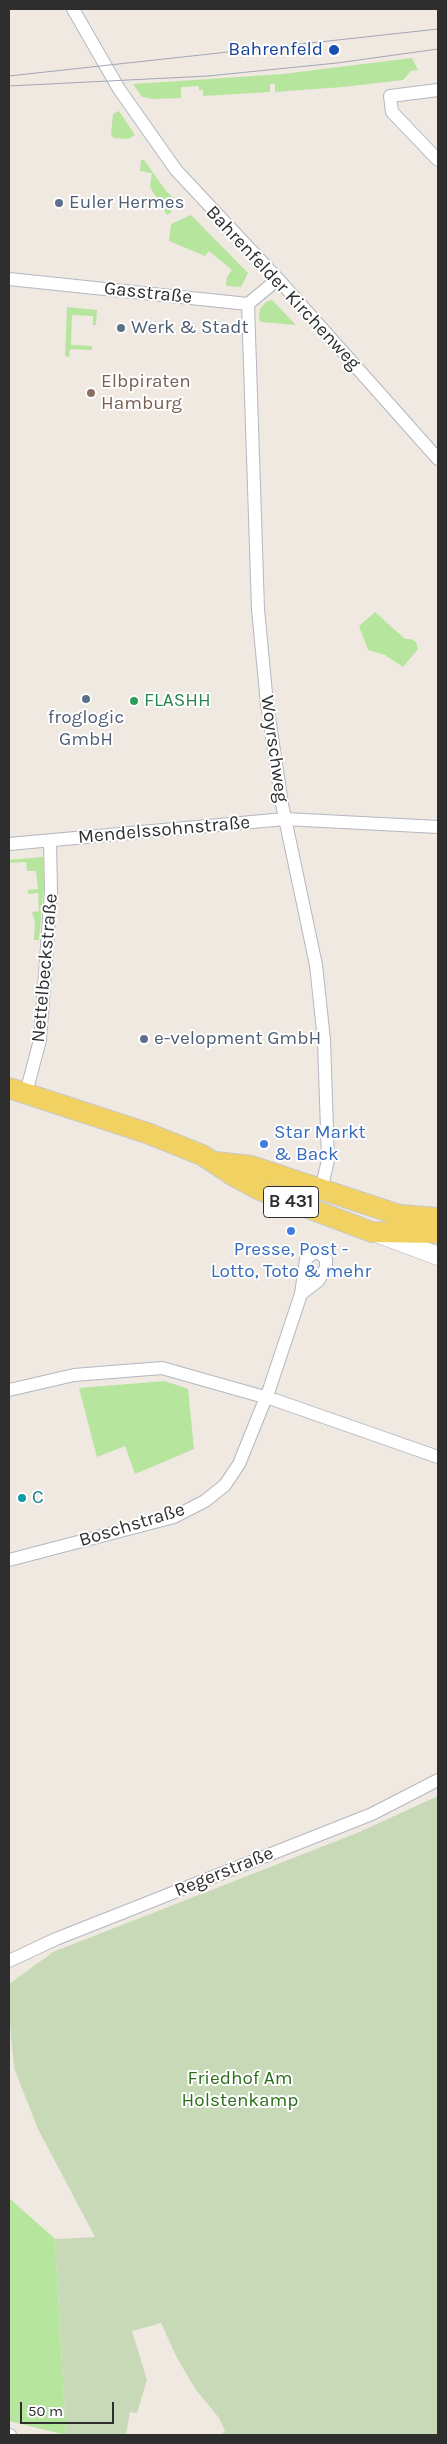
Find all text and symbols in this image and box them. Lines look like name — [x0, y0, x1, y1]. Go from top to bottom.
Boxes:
place label: Bahrenfeld — [228, 39, 323, 61]
marker: Bahrenfeld — [327, 43, 341, 57]
place label: Euler Hermes — [69, 192, 184, 214]
marker: Euler Hermes — [53, 197, 65, 209]
street label: Bahrenfelder Kirchenweg — [201, 201, 365, 375]
street label: Gasstraße — [103, 277, 193, 309]
place label: Werk & Stadt — [131, 317, 249, 339]
marker: Werk & Stadt — [115, 322, 127, 334]
place label: Elbpiraten Hamburg — [101, 371, 191, 415]
marker: Elbpiraten Hamburg — [85, 387, 97, 399]
place label: FLASHH — [144, 690, 211, 712]
marker: froglogic GmbH — [80, 693, 92, 705]
street label: Woyrschweg — [255, 694, 293, 804]
marker: FLASHH — [128, 695, 140, 707]
place label: froglogic GmbH — [48, 707, 124, 751]
street label: Mendelssohnstraße — [77, 811, 251, 849]
street label: Nettelbeckstraße — [27, 893, 63, 1043]
place label: e-velopment GmbH — [154, 1028, 321, 1050]
marker: e-velopment GmbH — [138, 1033, 150, 1045]
place label: Star Markt & Back — [274, 1122, 366, 1166]
marker: Star Markt & Back — [258, 1138, 270, 1150]
road number: B 431 — [264, 1186, 318, 1218]
marker: Presse, Post - Lotto, Toto & mehr — [285, 1225, 297, 1237]
place label: Presse, Post - Lotto, Toto & mehr — [211, 1239, 371, 1283]
place label: C — [32, 1487, 44, 1509]
marker: C — [16, 1492, 28, 1504]
street label: Boschstraße — [76, 1498, 188, 1552]
street label: Regerstraße — [171, 1842, 277, 1902]
park label: Friedhof Am Holstenkamp — [182, 2068, 298, 2112]
scale bar — [22, 2392, 116, 2424]
text: 50 m — [28, 2402, 63, 2420]

